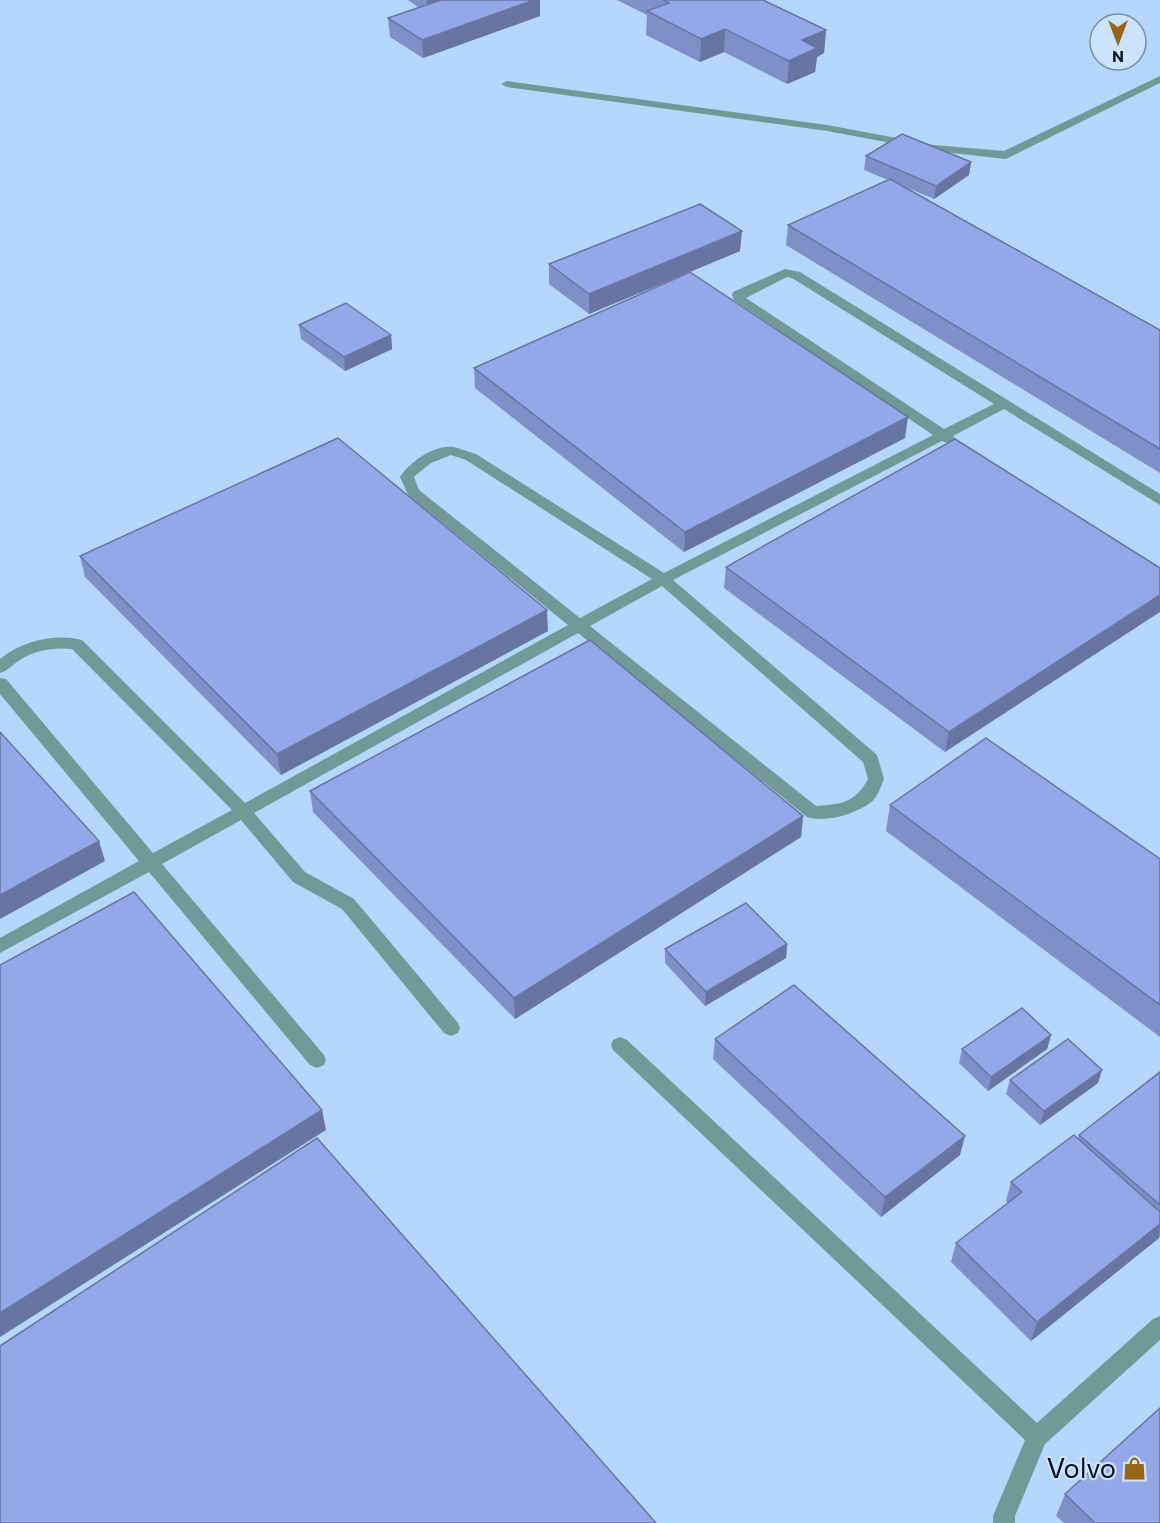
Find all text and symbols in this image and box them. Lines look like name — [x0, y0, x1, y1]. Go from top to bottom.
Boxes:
north arrow — [1088, 12, 1148, 72]
text: N — [1112, 48, 1124, 67]
place label: Volvo — [1047, 1451, 1116, 1484]
shop icon: Volvo — [1121, 1456, 1147, 1482]

